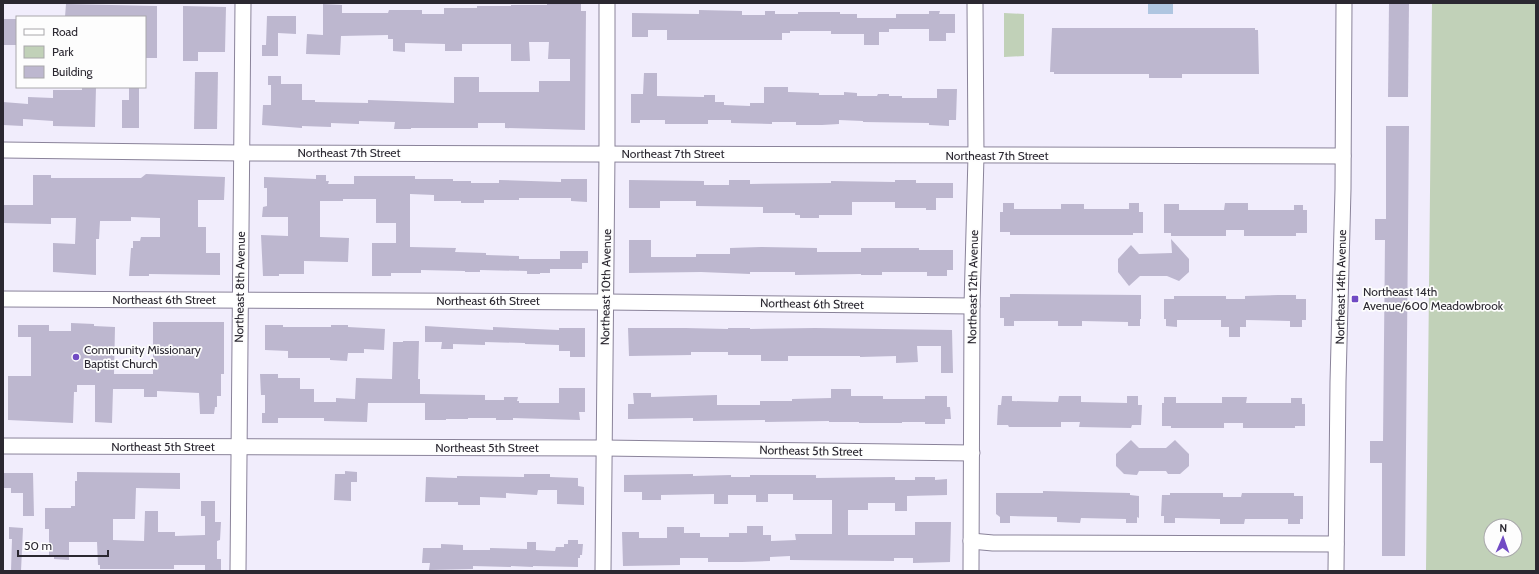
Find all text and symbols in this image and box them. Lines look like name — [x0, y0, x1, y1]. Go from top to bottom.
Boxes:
legend — [16, 16, 146, 88]
text: Road — [52, 24, 78, 39]
text: Park — [52, 44, 74, 59]
text: Building — [52, 64, 94, 79]
street label: Northeast 7th Street — [298, 145, 400, 160]
street label: Northeast 7th Street — [622, 146, 724, 161]
street label: Northeast 7th Street — [946, 148, 1048, 163]
street label: Northeast 10th Avenue — [597, 229, 614, 345]
street label: Northeast 14th Avenue — [1332, 229, 1349, 345]
street label: Northeast 12th Avenue — [964, 230, 981, 344]
street label: Northeast 8th Avenue — [231, 231, 248, 343]
place label: Northeast 14th Avenue/600 Meadowbrook — [1363, 284, 1504, 313]
street label: Northeast 6th Street — [112, 292, 216, 307]
street label: Northeast 6th Street — [436, 293, 540, 308]
marker: Northeast 14th Avenue/600 Meadowbrook — [1350, 294, 1360, 304]
street label: Northeast 6th Street — [760, 295, 864, 312]
place label: Community Missionary Baptist Church — [84, 342, 201, 371]
marker: Community Missionary Baptist Church — [71, 352, 81, 362]
street label: Northeast 5th Street — [111, 439, 215, 454]
street label: Northeast 5th Street — [435, 440, 539, 455]
street label: Northeast 5th Street — [759, 442, 863, 459]
north arrow — [1483, 518, 1523, 558]
text: N — [1499, 521, 1507, 535]
scale bar — [18, 532, 108, 558]
text: 50 m — [24, 538, 52, 553]

